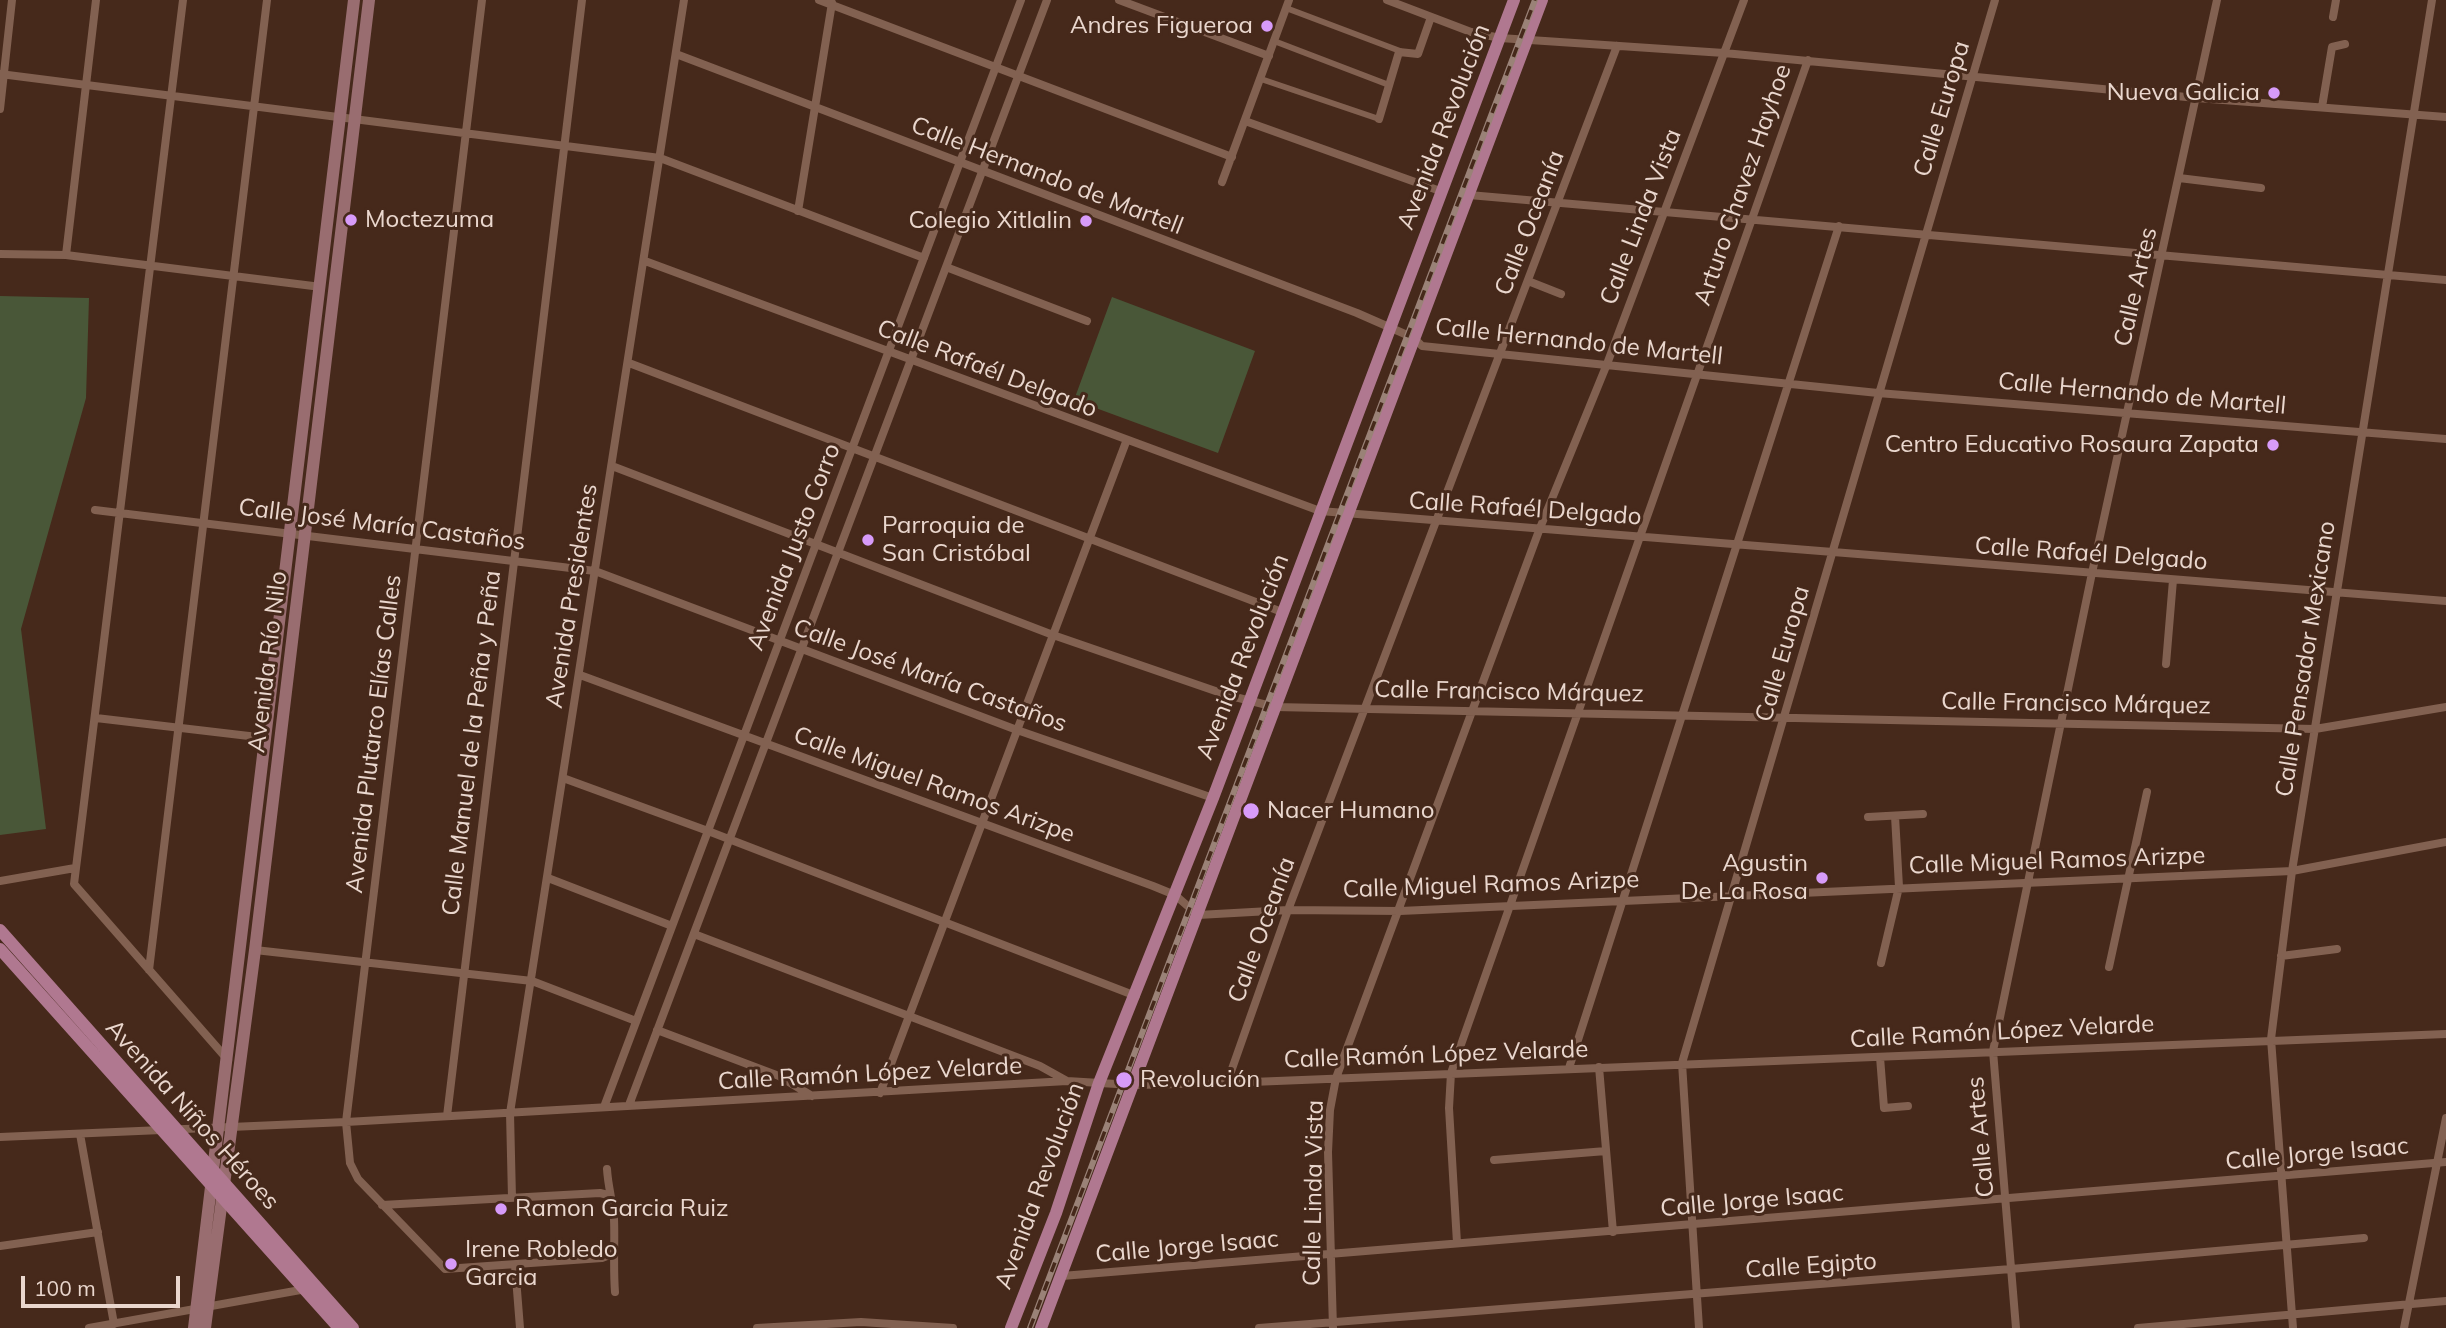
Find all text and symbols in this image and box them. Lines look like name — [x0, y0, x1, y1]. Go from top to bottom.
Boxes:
place label: Andres Figueroa — [1070, 12, 1253, 40]
marker: Andres Figueroa — [1259, 18, 1275, 34]
street label: Avenida Revolución — [1392, 20, 1496, 234]
street label: Calle Europa — [1908, 38, 1976, 180]
street label: Arturo Chavez Hayhoe — [1688, 61, 1798, 309]
place label: Nueva Galicia — [2107, 79, 2260, 107]
marker: Nueva Galicia — [2266, 85, 2282, 101]
street label: Calle Hernando de Martell — [907, 111, 1187, 241]
street label: Calle Linda Vista — [1594, 125, 1688, 309]
street label: Calle Oceanía — [1489, 146, 1571, 300]
place label: Moctezuma — [365, 206, 494, 234]
place label: Colegio Xitlalin — [908, 207, 1072, 235]
marker: Moctezuma — [343, 212, 359, 228]
marker: Colegio Xitlalin — [1078, 213, 1094, 229]
street label: Calle Artes — [2108, 225, 2164, 349]
street label: Calle Hernando de Martell — [1434, 313, 1724, 371]
street label: Calle Rafaél Delgado — [873, 314, 1101, 424]
street label: Calle Hernando de Martell — [1997, 367, 2287, 421]
place label: Centro Educativo Rosaura Zapata — [1885, 431, 2259, 459]
marker: Centro Educativo Rosaura Zapata — [2265, 437, 2281, 453]
street label: Avenida Justo Corro — [741, 439, 847, 655]
street label: Avenida Presidentes — [540, 482, 604, 710]
street label: Calle Rafaél Delgado — [1408, 487, 1642, 531]
street label: Calle José María Castaños — [237, 493, 527, 557]
place label: Parroquia de San Cristóbal — [882, 512, 1031, 568]
street label: Calle Pensador Mexicano — [2270, 519, 2342, 799]
marker: Parroquia de San Cristóbal — [860, 532, 876, 548]
street label: Calle Rafaél Delgado — [1974, 532, 2208, 576]
street label: Avenida Revolución — [1191, 550, 1295, 764]
street label: Calle Manuel de la Peña y Peña — [437, 569, 507, 917]
street label: Avenida Río Nilo — [243, 570, 293, 754]
street label: Avenida Plutarco Elías Calles — [340, 573, 408, 895]
street label: Calle Europa — [1750, 583, 1816, 725]
street label: Calle José María Castaños — [789, 613, 1071, 739]
street label: Calle Francisco Márquez — [1374, 675, 1644, 709]
street label: Calle Francisco Márquez — [1941, 687, 2211, 721]
street label: Calle Miguel Ramos Arizpe — [790, 721, 1078, 849]
place label: Nacer Humano — [1267, 797, 1434, 825]
marker: Nacer Humano — [1241, 801, 1261, 821]
street label: Calle Miguel Ramos Arizpe — [1908, 841, 2206, 881]
place label: Agustin De La Rosa — [1681, 850, 1808, 906]
street label: Calle Oceanía — [1222, 853, 1302, 1007]
street label: Calle Miguel Ramos Arizpe — [1342, 865, 1640, 905]
marker: Agustin De La Rosa — [1814, 870, 1830, 886]
street label: Calle Ramón López Velarde — [1849, 1010, 2155, 1054]
street label: Avenida Niños Héroes — [99, 1014, 285, 1216]
street label: Calle Ramón López Velarde — [1283, 1035, 1589, 1075]
street label: Calle Ramón López Velarde — [717, 1052, 1023, 1096]
place label: Revolución — [1140, 1066, 1260, 1094]
marker: Revolución — [1114, 1070, 1134, 1090]
street label: Calle Artes — [1961, 1075, 2001, 1199]
street label: Avenida Revolución — [989, 1079, 1091, 1293]
street label: Calle Linda Vista — [1298, 1100, 1330, 1286]
street label: Calle Jorge Isaac — [2224, 1132, 2410, 1176]
street label: Calle Jorge Isaac — [1659, 1179, 1845, 1223]
place label: Ramon Garcia Ruiz — [515, 1195, 728, 1223]
marker: Ramon Garcia Ruiz — [493, 1201, 509, 1217]
street label: Calle Jorge Isaac — [1094, 1225, 1280, 1269]
place label: Irene Robledo Garcia — [465, 1236, 618, 1292]
street label: Calle Egipto — [1744, 1247, 1878, 1285]
marker: Irene Robledo Garcia — [443, 1256, 459, 1272]
scale bar — [24, 1262, 184, 1306]
text: 100 m — [34, 1275, 96, 1301]

